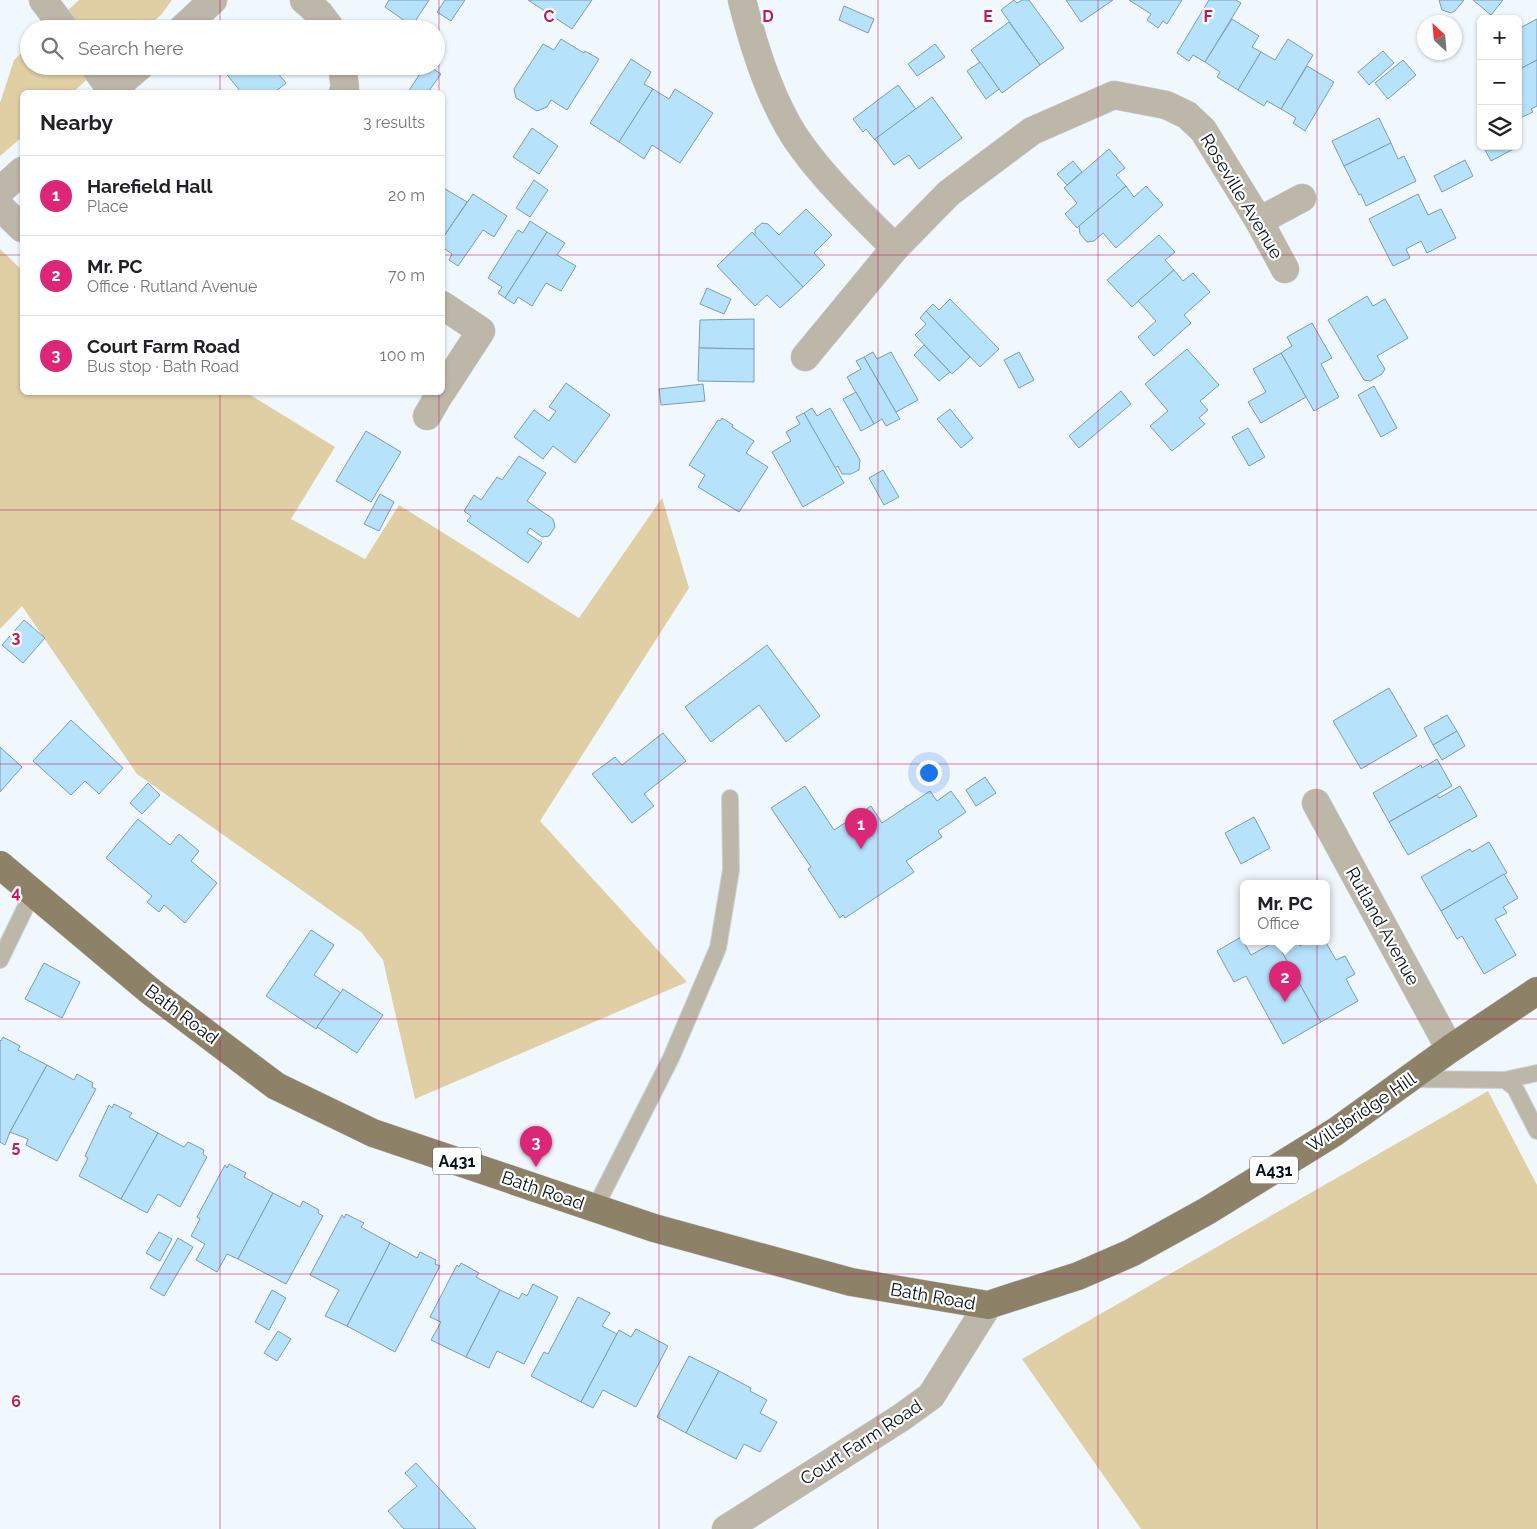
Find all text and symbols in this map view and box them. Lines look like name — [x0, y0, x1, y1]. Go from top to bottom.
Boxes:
text: C — [544, 7, 555, 26]
text: D — [762, 7, 774, 26]
text: E — [983, 7, 993, 26]
text: F — [1203, 7, 1213, 26]
north arrow — [1417, 15, 1462, 60]
map controls — [1477, 15, 1522, 150]
button: + — [1477, 15, 1522, 60]
search box — [20, 20, 445, 75]
icon: search — [38, 34, 66, 62]
text: Search here — [78, 37, 184, 59]
button: − — [1477, 60, 1522, 105]
button: layers — [1477, 105, 1522, 150]
text: Nearby — [40, 110, 113, 135]
text: 3 results — [363, 113, 425, 132]
street label: Roseville Avenue — [1196, 130, 1288, 263]
text: Harefield Hall — [87, 175, 212, 197]
text: 1 — [52, 186, 60, 205]
text: 20 m — [388, 186, 425, 205]
text: Place — [87, 197, 128, 216]
text: Mr. PC — [87, 255, 143, 277]
text: 2 — [51, 266, 61, 285]
text: 70 m — [388, 266, 425, 285]
text: Office · Rutland Avenue — [87, 277, 257, 296]
text: Court Farm Road — [87, 335, 240, 357]
text: 3 — [52, 346, 60, 365]
text: 100 m — [380, 346, 425, 365]
text: Bus stop · Bath Road — [87, 357, 239, 376]
text: 3 — [12, 628, 21, 647]
your location — [916, 760, 942, 786]
pin: 1 — [845, 808, 877, 849]
street label: Rutland Avenue — [1342, 863, 1424, 989]
popup — [1240, 880, 1330, 945]
text: 4 — [11, 883, 21, 902]
text: Mr. PC — [1257, 892, 1313, 914]
text: Office — [1257, 914, 1299, 933]
pin: 2 — [1269, 961, 1301, 1002]
street label: Bath Road — [141, 980, 223, 1048]
street label: Willsbridge Hill — [1302, 1068, 1420, 1156]
pin: 3 — [520, 1126, 552, 1167]
text: 5 — [12, 1137, 21, 1156]
road number: A431 — [433, 1148, 481, 1174]
road number: A431 — [1250, 1156, 1298, 1184]
street label: Bath Road — [499, 1166, 587, 1214]
street label: Bath Road — [889, 1278, 977, 1314]
text: 6 — [11, 1392, 21, 1411]
street label: Court Farm Road — [796, 1395, 926, 1489]

